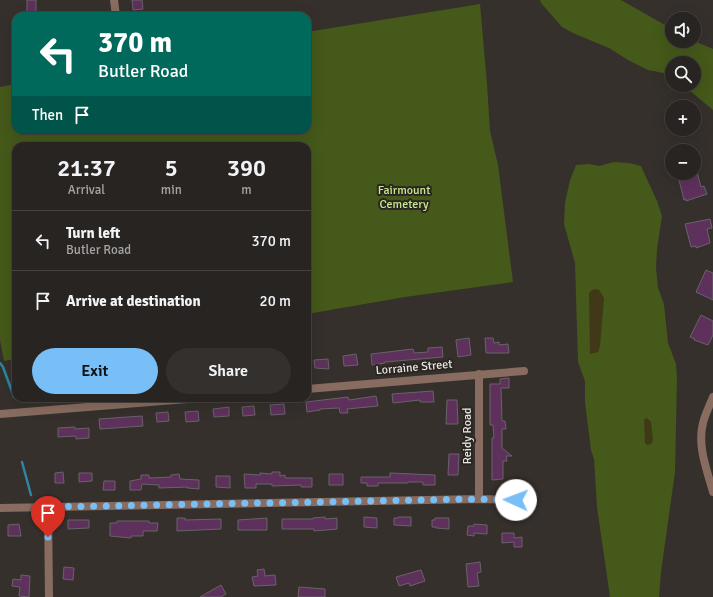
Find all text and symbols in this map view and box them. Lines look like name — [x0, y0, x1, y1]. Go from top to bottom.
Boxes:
map controls — [665, 12, 701, 180]
button: sound — [665, 12, 701, 48]
text: 370 m — [98, 26, 172, 60]
icon: left — [32, 28, 84, 80]
button: search — [665, 56, 701, 92]
text: Butler Road — [98, 60, 188, 82]
button: + — [665, 100, 701, 136]
icon: arrive — [71, 104, 93, 126]
text: Then — [32, 106, 63, 124]
button: − — [665, 144, 701, 180]
text: 21:37 — [57, 153, 116, 183]
text: 5 — [165, 153, 178, 183]
text: 390 — [227, 153, 266, 183]
text: Arrival — [68, 182, 105, 198]
text: min — [161, 182, 182, 198]
text: m — [241, 182, 252, 198]
park label: Fairmount Cemetery — [378, 183, 430, 212]
text: Turn left — [66, 224, 120, 242]
icon: left — [32, 230, 54, 252]
text: 370 m — [251, 232, 291, 250]
text: Butler Road — [66, 242, 131, 258]
icon: arrive — [32, 290, 54, 312]
text: Arrive at destination — [66, 292, 201, 310]
text: 20 m — [260, 292, 291, 310]
button: Exit — [32, 348, 158, 394]
button: Share — [166, 348, 291, 394]
street label: Lorraine Street — [375, 357, 453, 378]
street label: Reidy Road — [460, 408, 475, 464]
position arrow — [495, 479, 537, 521]
pin — [31, 496, 65, 537]
icon: arrive — [37, 502, 59, 524]

